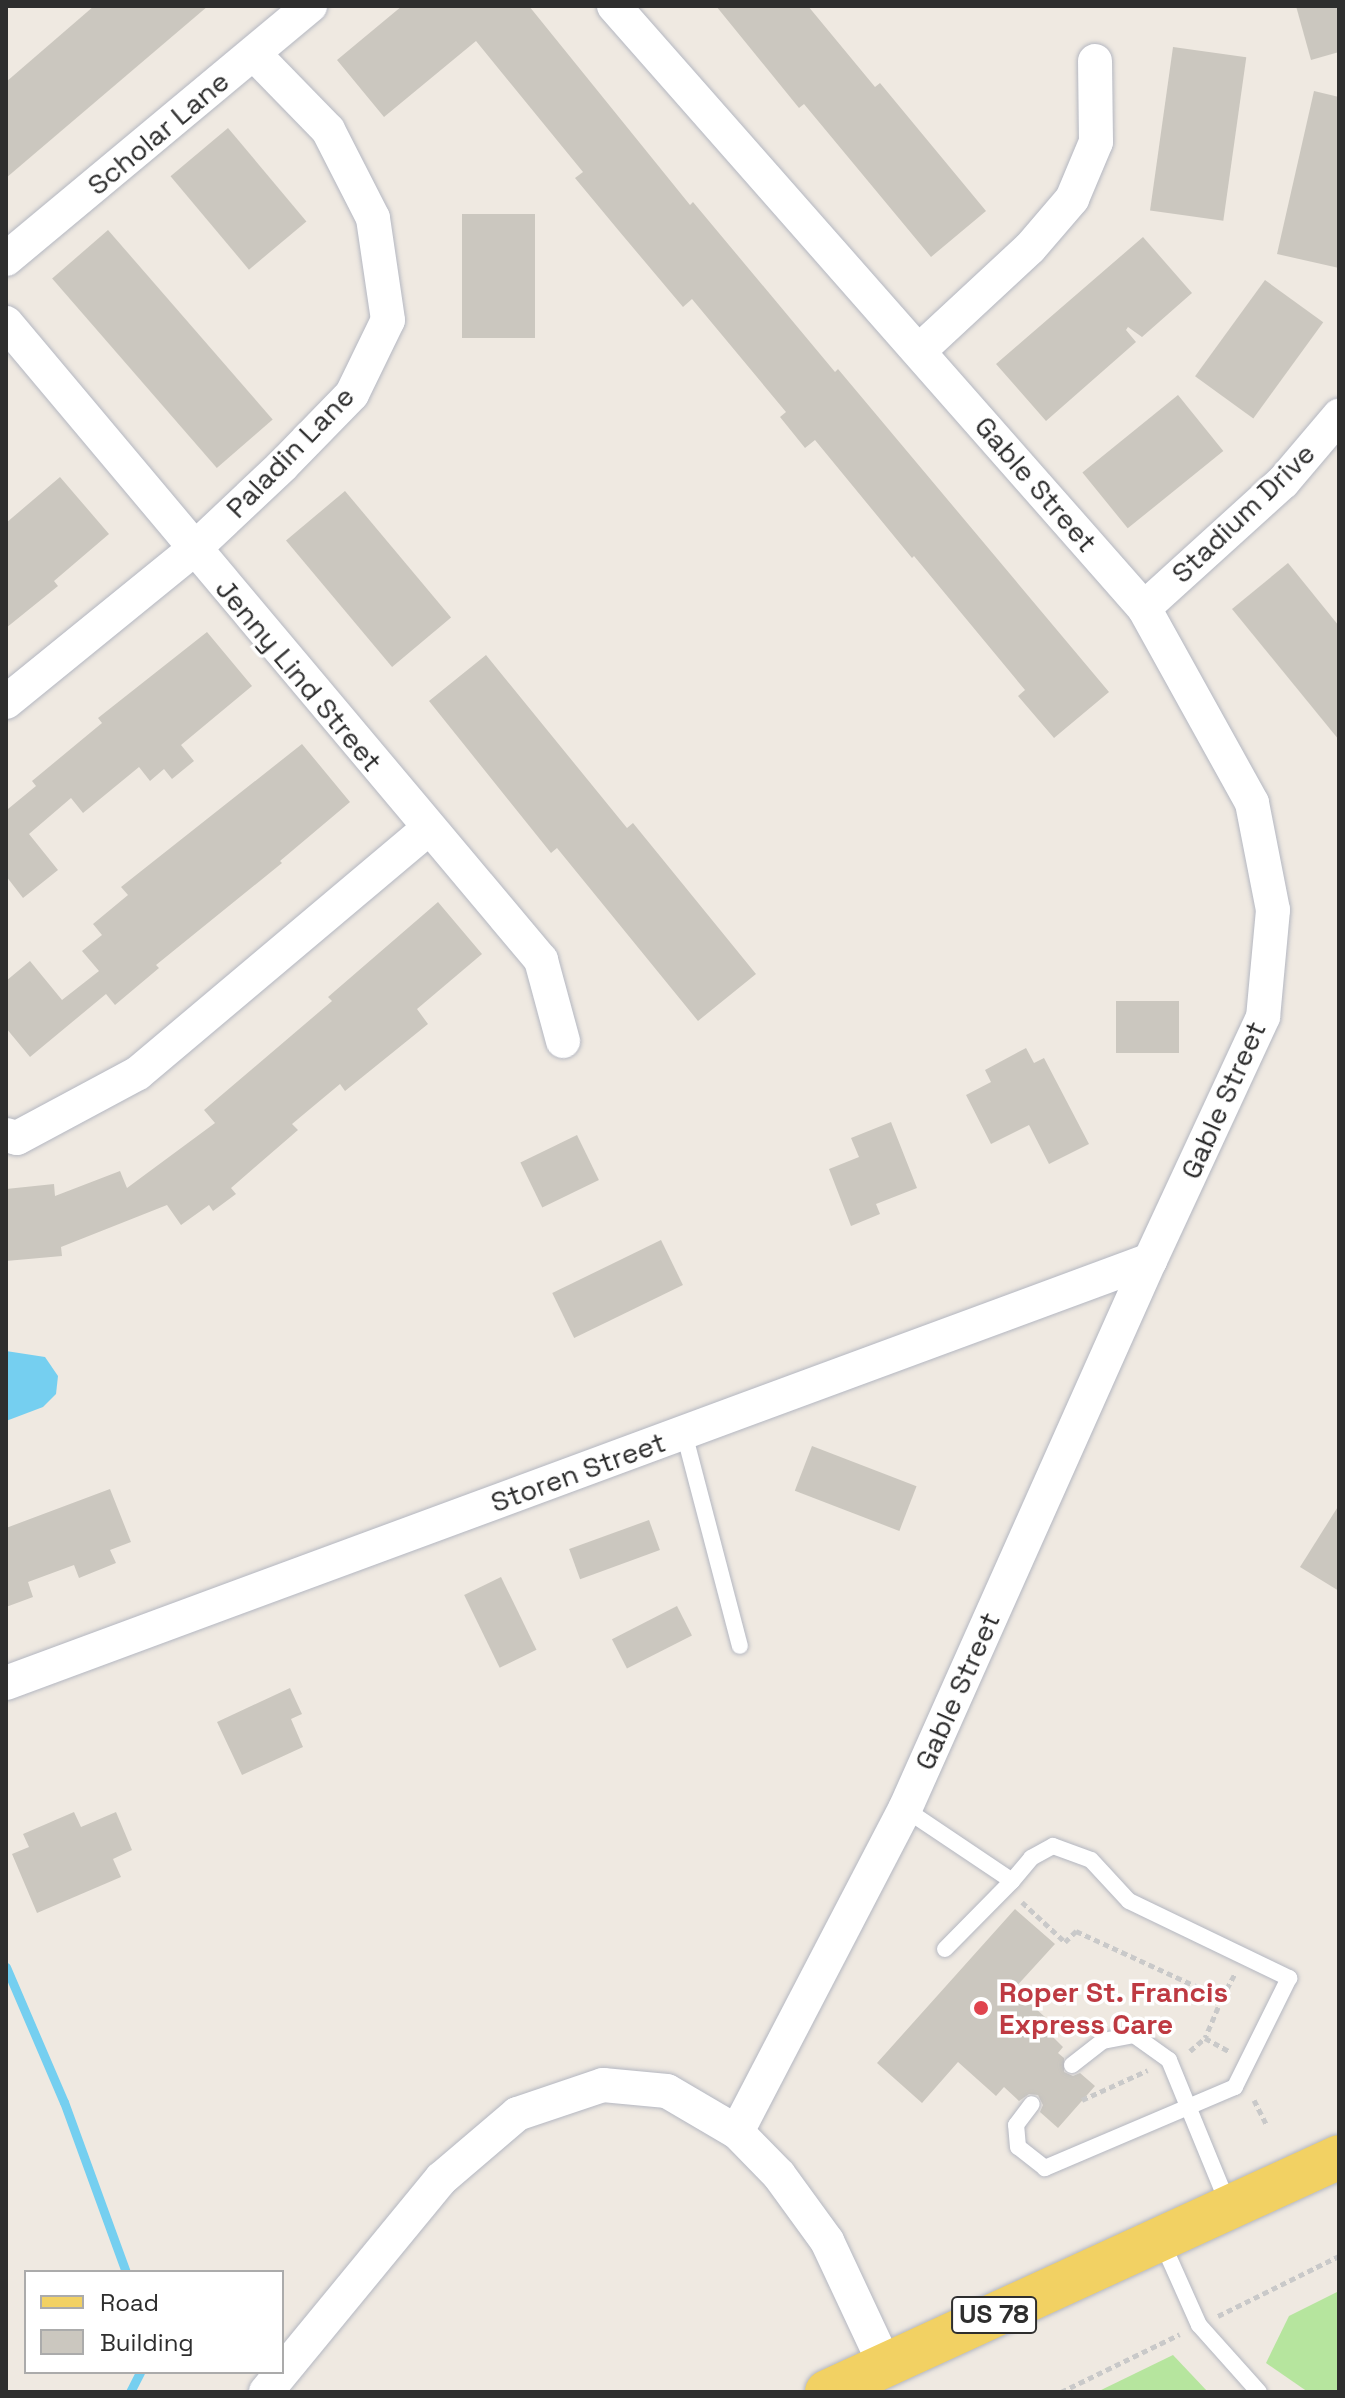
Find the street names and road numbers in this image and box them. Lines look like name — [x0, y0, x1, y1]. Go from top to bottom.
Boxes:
street label: Scholar Lane — [80, 64, 236, 202]
street label: Paladin Lane — [219, 379, 361, 525]
street label: Gable Street — [968, 409, 1104, 559]
street label: Stadium Drive — [1164, 436, 1322, 590]
street label: Jenny Lind Street — [209, 572, 389, 778]
street label: Gable Street — [1173, 1016, 1273, 1184]
street label: Storen Street — [486, 1425, 670, 1519]
street label: Gable Street — [907, 1607, 1007, 1775]
road number: US 78 — [950, 2293, 1038, 2337]

